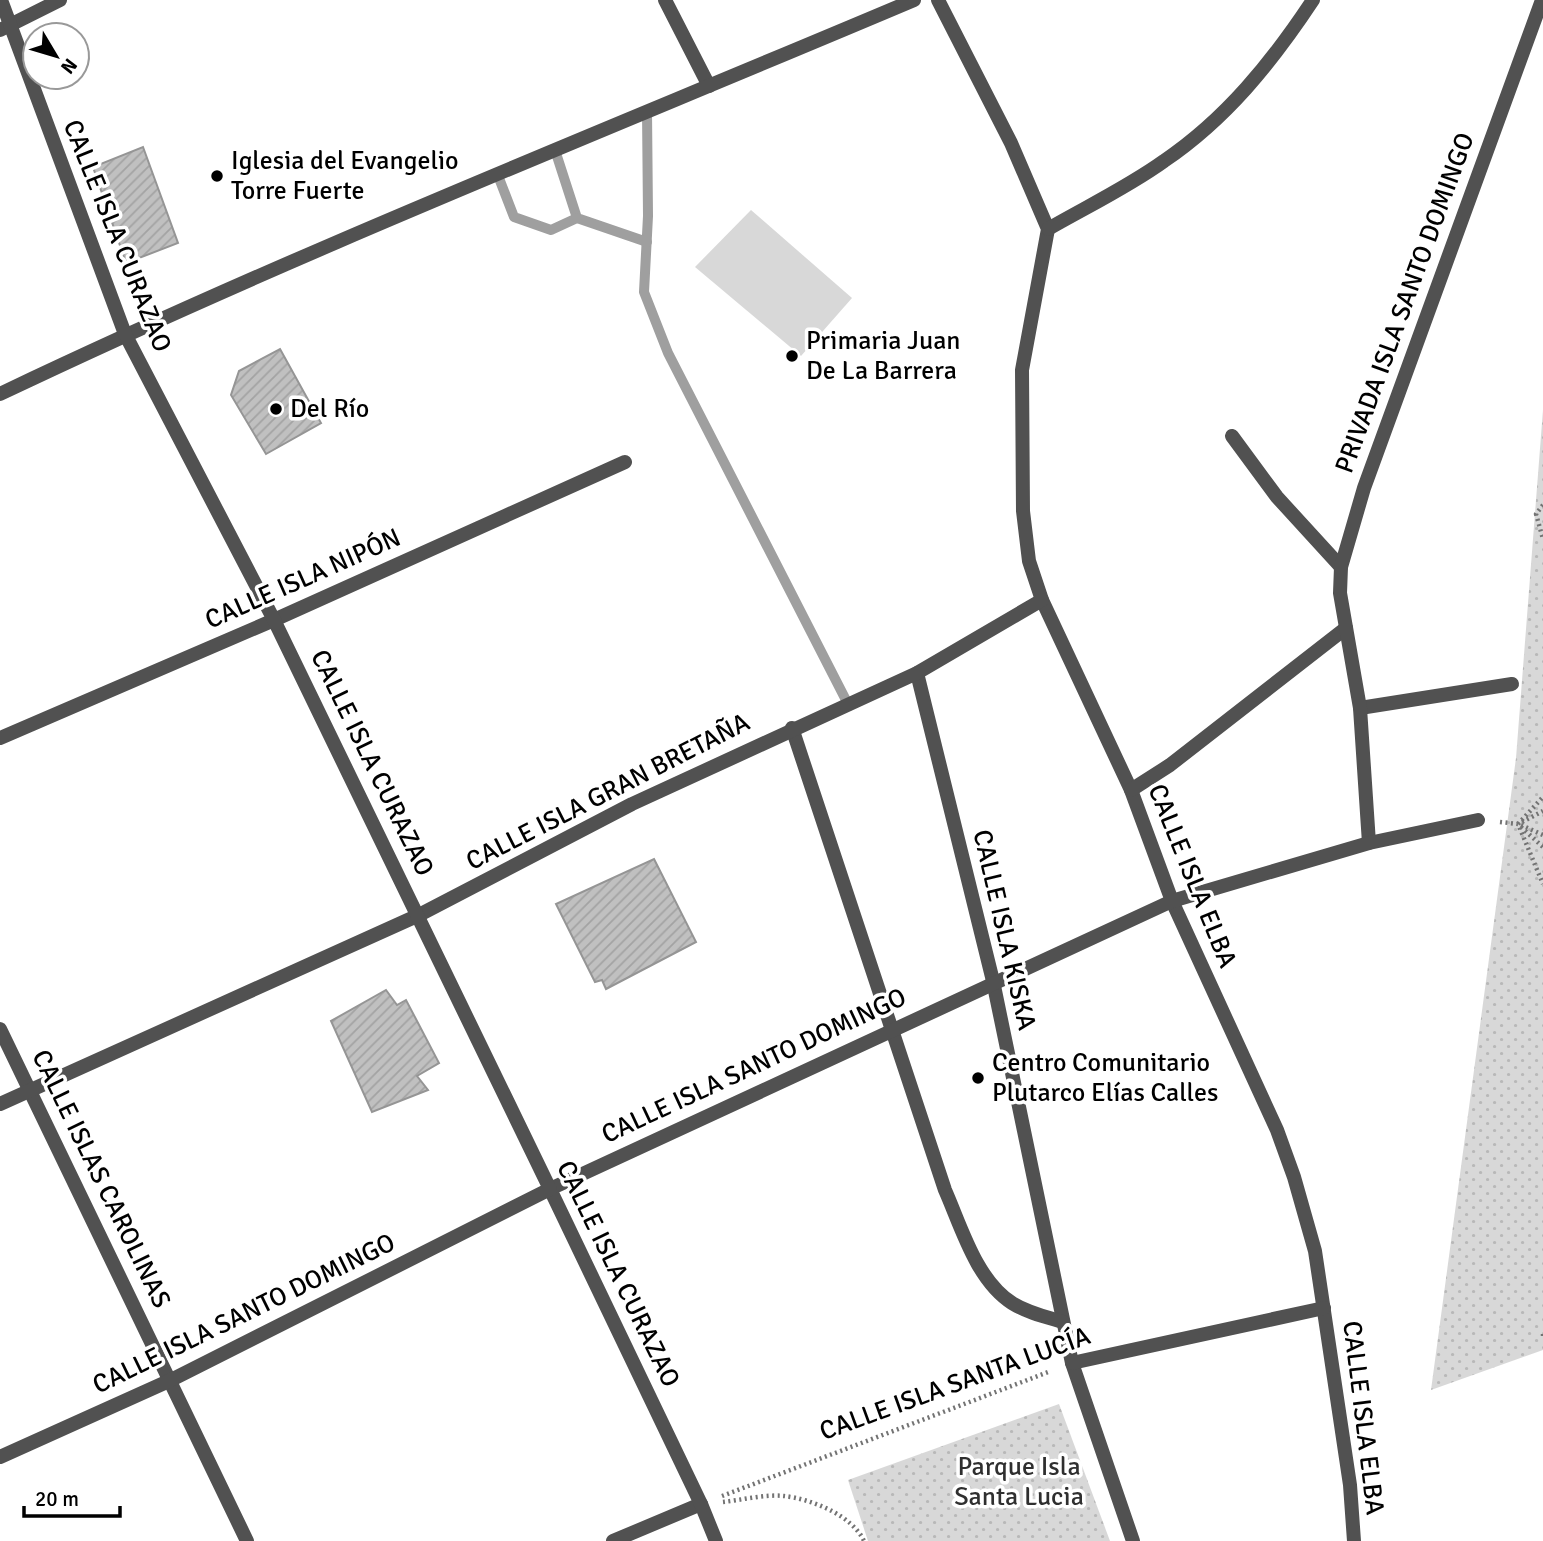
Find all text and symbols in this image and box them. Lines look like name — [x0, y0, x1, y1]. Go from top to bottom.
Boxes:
north arrow — [21, 21, 91, 91]
text: N — [55, 53, 82, 78]
street label: CALLE ISLA CURAZAO — [56, 115, 178, 357]
street label: PRIVADA ISLA SANTO DOMINGO — [1328, 129, 1482, 477]
place label: Iglesia del Evangelio Torre Fuerte — [231, 145, 459, 207]
marker: Iglesia del Evangelio Torre Fuerte — [209, 168, 225, 184]
place label: Primaria Juan De La Barrera — [806, 325, 961, 387]
marker: Primaria Juan De La Barrera — [784, 348, 800, 364]
place label: Del Río — [290, 393, 369, 425]
marker: Del Río — [268, 401, 284, 417]
street label: CALLE ISLA NIPÓN — [200, 522, 406, 636]
street label: CALLE ISLA CURAZAO — [303, 645, 441, 881]
street label: CALLE ISLA GRAN BRETAÑA — [461, 706, 755, 878]
street label: CALLE ISLA ELBA — [1141, 779, 1243, 973]
street label: CALLE ISLA KISKA — [965, 827, 1043, 1033]
street label: CALLE ISLA SANTO DOMINGO — [597, 981, 911, 1151]
street label: CALLE ISLAS CAROLINAS — [25, 1045, 177, 1313]
place label: Centro Comunitario Plutarco Elías Calles — [992, 1047, 1218, 1109]
marker: Centro Comunitario Plutarco Elías Calles — [970, 1070, 986, 1086]
street label: CALLE ISLA CURAZAO — [549, 1156, 687, 1392]
street label: CALLE ISLA SANTO DOMINGO — [87, 1227, 401, 1401]
street label: CALLE ISLA ELBA — [1335, 1319, 1391, 1517]
street label: CALLE ISLA SANTA LUCÍA — [815, 1320, 1095, 1448]
park label: Parque Isla Santa Lucia — [954, 1451, 1084, 1513]
scale bar — [24, 1474, 121, 1518]
text: 20 m — [35, 1486, 79, 1512]

